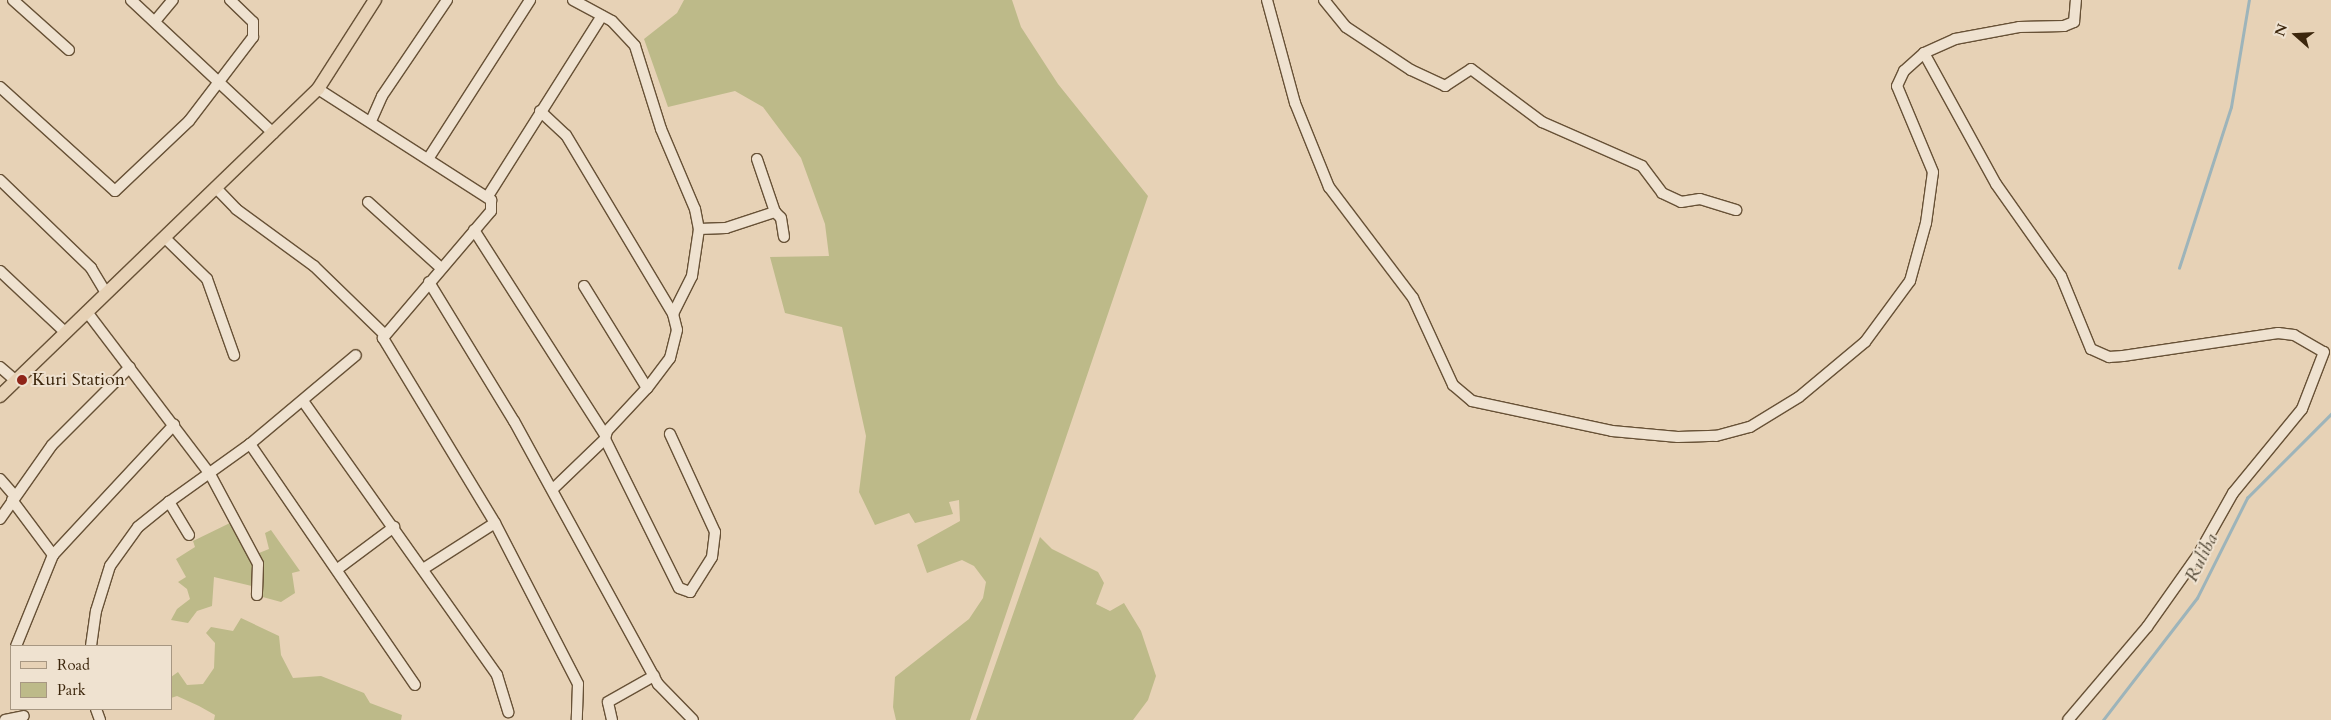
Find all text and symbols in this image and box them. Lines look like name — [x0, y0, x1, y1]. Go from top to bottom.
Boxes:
north arrow — [2271, 10, 2321, 60]
text: N — [2270, 21, 2292, 39]
place label: Kuri Station — [32, 369, 125, 391]
marker: Kuri Station — [16, 374, 28, 386]
water label: Ruliba — [2181, 530, 2223, 586]
legend — [10, 645, 172, 710]
text: Road — [57, 655, 90, 675]
text: Park — [57, 680, 86, 700]

